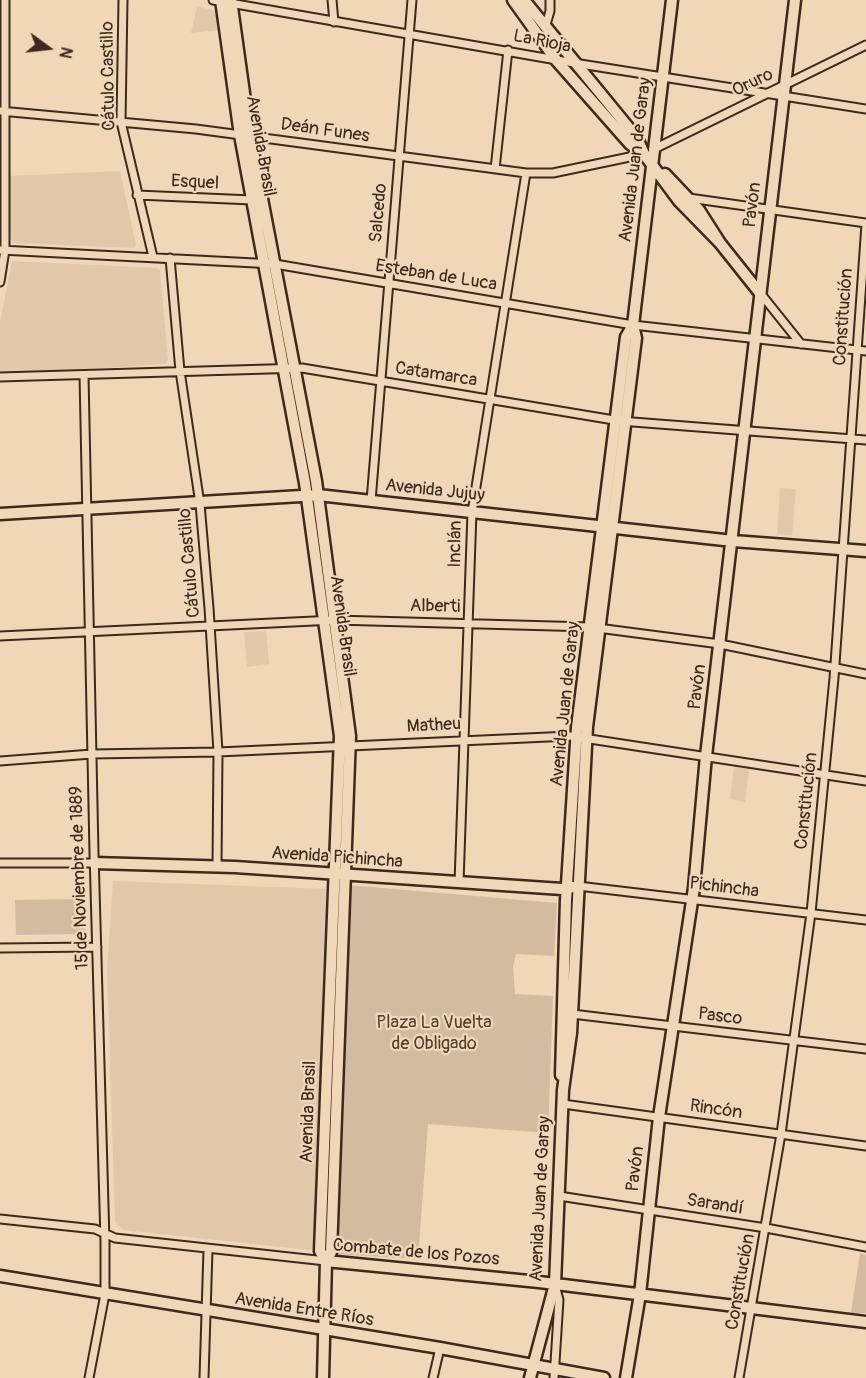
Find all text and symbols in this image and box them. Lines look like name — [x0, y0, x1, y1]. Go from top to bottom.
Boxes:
north arrow — [18, 18, 78, 78]
street label: Cátulo Castillo — [97, 21, 121, 131]
street label: La Rioja — [511, 26, 573, 58]
text: N — [54, 45, 76, 60]
street label: Oruro — [729, 64, 777, 102]
street label: Avenida Juan de Garay — [615, 76, 657, 244]
street label: Avenida Brasil — [240, 94, 280, 198]
street label: Deán Funes — [279, 114, 371, 148]
street label: Esquel — [170, 171, 220, 195]
street label: Pavón — [739, 181, 767, 229]
street label: Salcedo — [366, 183, 392, 243]
street label: Esteban de Luca — [374, 256, 498, 296]
street label: Constitución — [830, 268, 858, 366]
street label: Catamarca — [393, 358, 479, 392]
street label: Avenida Jujuy — [384, 475, 486, 507]
street label: Cátulo Castillo — [174, 507, 206, 619]
street label: Inclán — [445, 520, 467, 568]
street label: Avenida Brasil — [324, 574, 360, 678]
street label: Alberti — [410, 596, 460, 618]
street label: Avenida Juan de Garay — [547, 620, 585, 788]
street label: Pavón — [684, 663, 712, 711]
street label: Matheu — [406, 714, 462, 738]
street label: Constitución — [791, 751, 823, 851]
street label: 15 de Noviembre de 1889 — [66, 786, 94, 970]
street label: Avenida Pichincha — [271, 843, 403, 873]
street label: Pichincha — [688, 873, 760, 903]
street label: Pasco — [697, 1004, 743, 1030]
park label: Plaza La Vuelta de Obligado — [376, 1012, 492, 1054]
street label: Avenida Brasil — [296, 1061, 322, 1163]
street label: Rincón — [688, 1096, 744, 1124]
street label: Avenida Juan de Garay — [526, 1116, 556, 1282]
street label: Pavón — [622, 1145, 650, 1193]
street label: Sarandí — [685, 1190, 745, 1220]
street label: Constitución — [722, 1232, 760, 1332]
street label: Combate de los Pozos — [332, 1235, 500, 1271]
street label: Avenida Entre Ríos — [233, 1288, 375, 1332]

